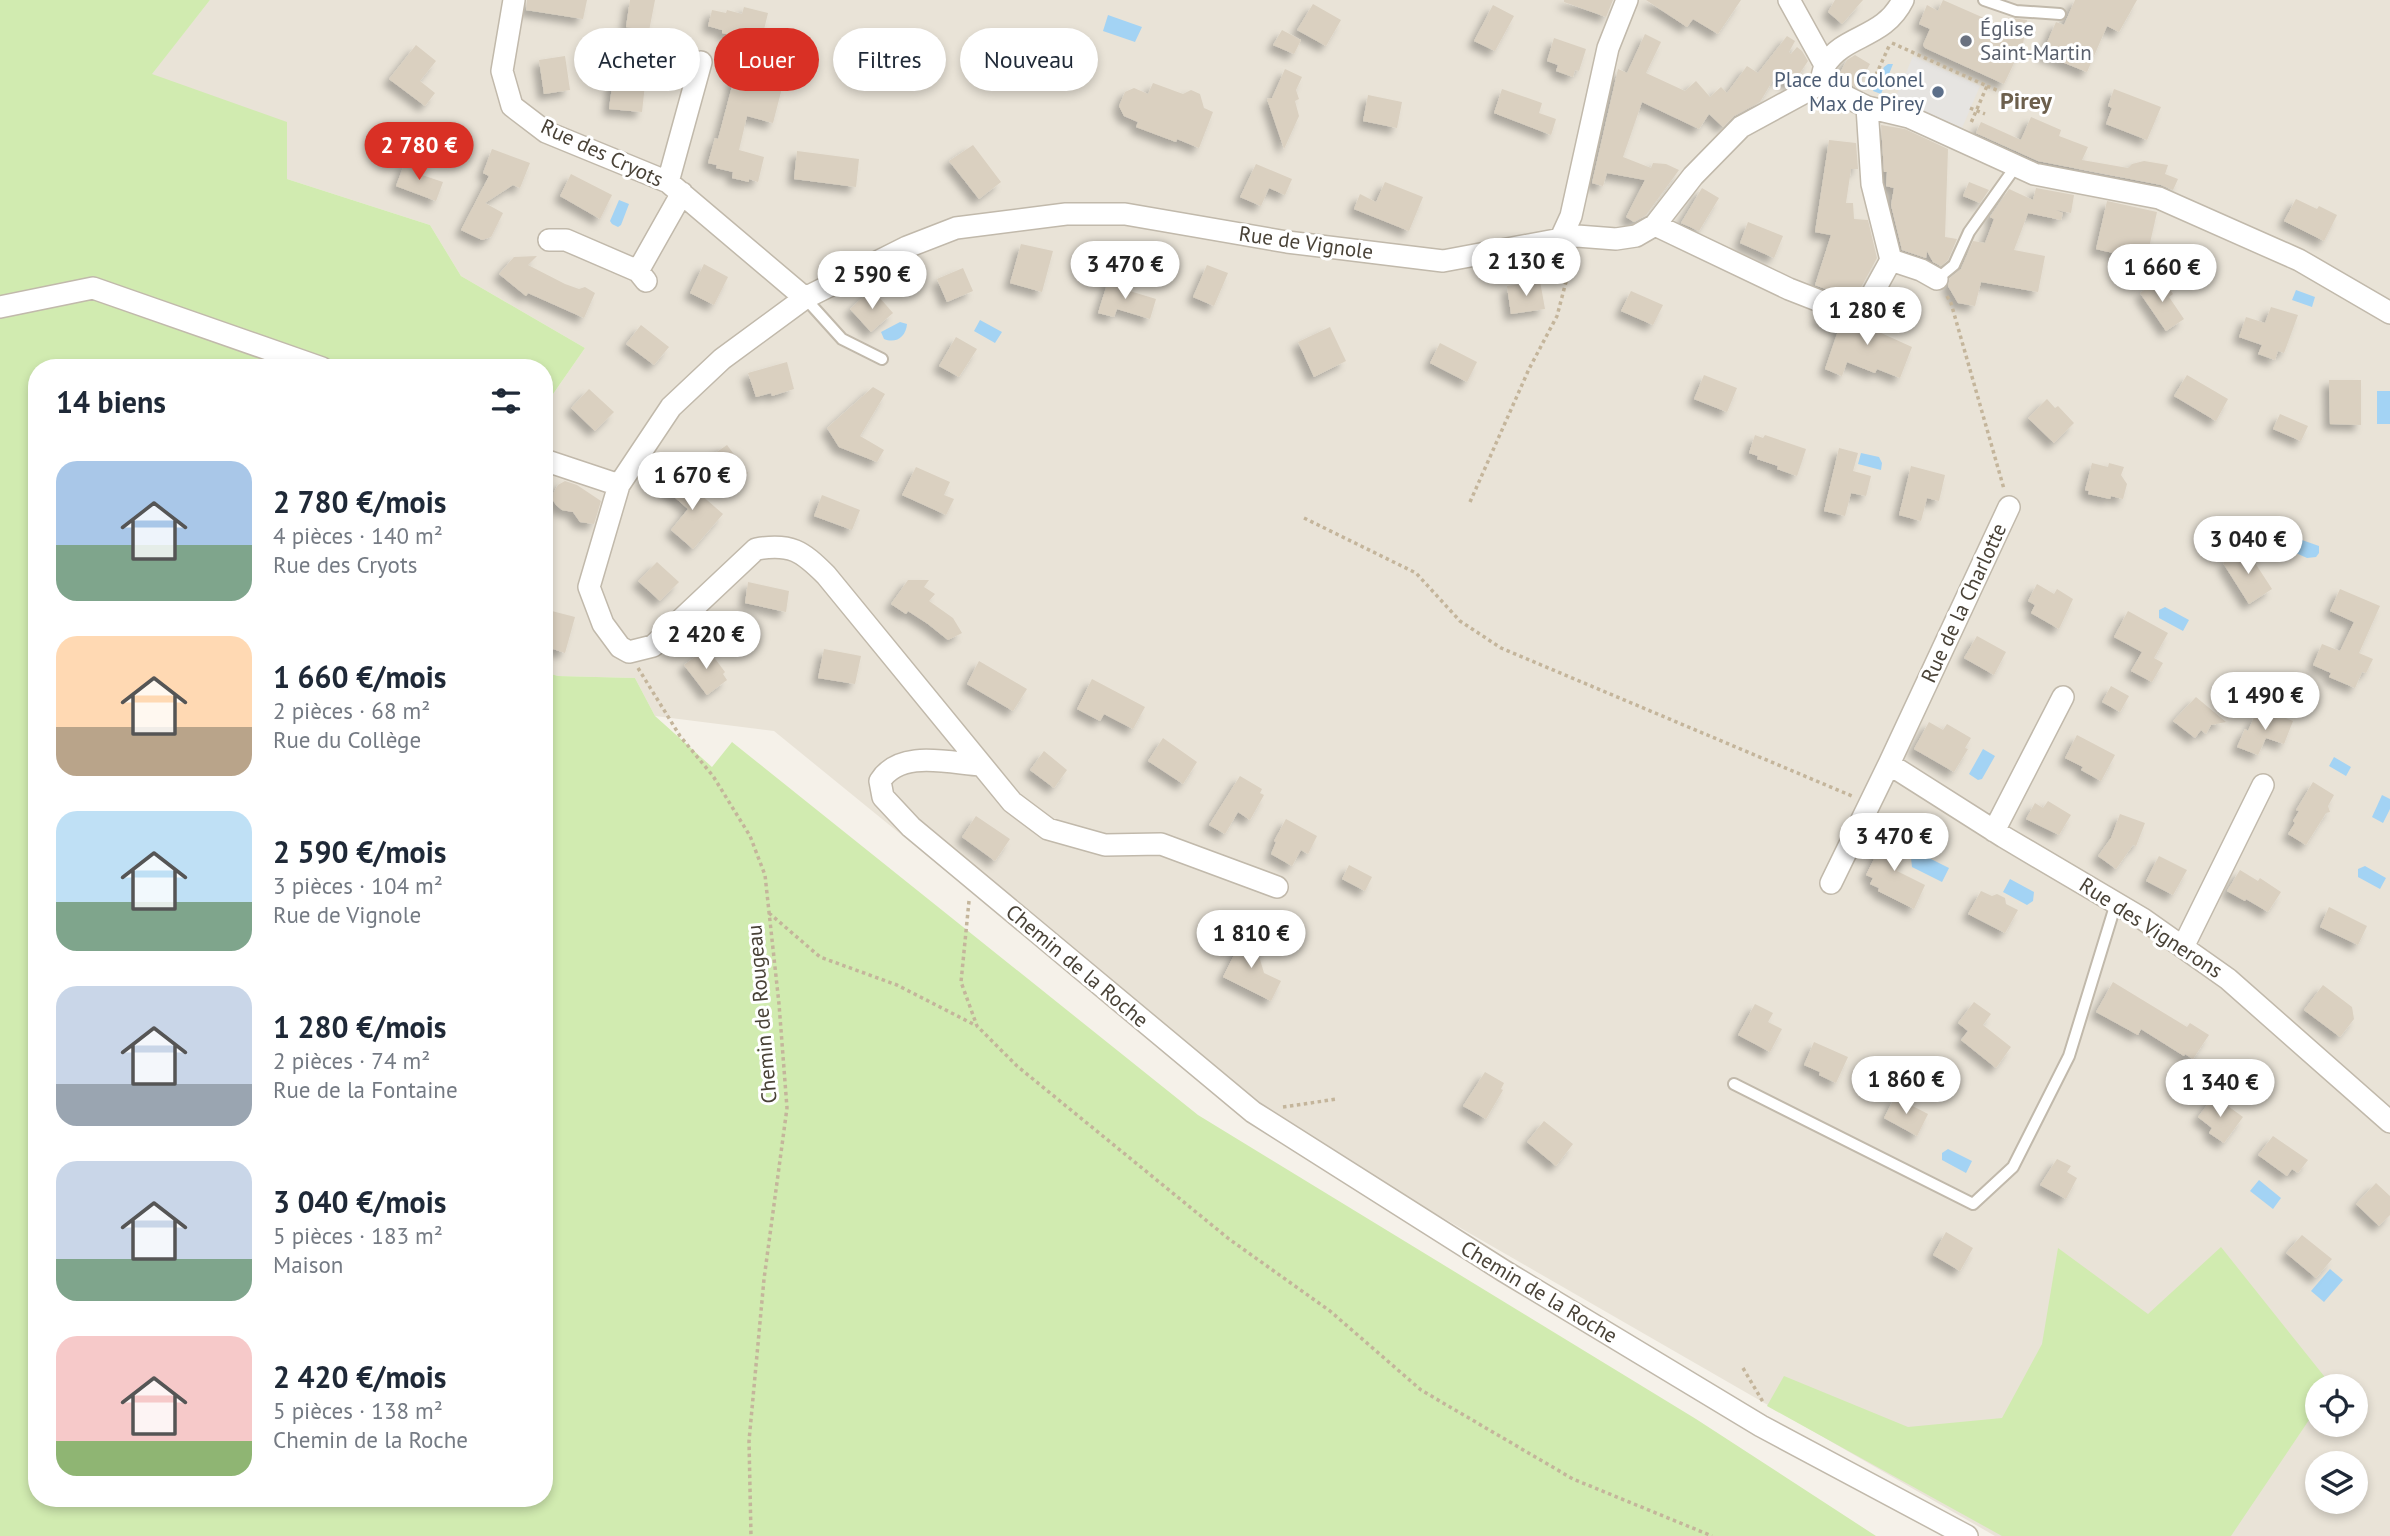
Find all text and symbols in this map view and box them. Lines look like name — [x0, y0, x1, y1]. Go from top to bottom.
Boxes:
place label: Église Saint-Martin — [1980, 15, 2092, 66]
chip: Acheter — [574, 28, 700, 91]
chip: Louer — [714, 28, 819, 91]
chip: Filtres — [833, 28, 946, 91]
chip: Nouveau — [960, 28, 1098, 91]
marker: Église Saint-Martin — [1958, 33, 1974, 49]
place label: Place du Colonel Max de Pirey — [1774, 66, 1924, 117]
marker: Place du Colonel Max de Pirey — [1930, 84, 1946, 100]
district label: Pirey — [2000, 85, 2052, 116]
street label: Rue des Cryots — [537, 112, 668, 193]
pin: 2 780 € — [354, 122, 484, 182]
text: 2 780 € — [381, 130, 457, 159]
street label: Rue de Vignole — [1237, 220, 1375, 265]
pin: 2 130 € — [1461, 238, 1591, 298]
pin: 3 470 € — [1060, 242, 1190, 301]
pin: 1 660 € — [2097, 244, 2227, 304]
text: 2 130 € — [1488, 246, 1564, 275]
text: 3 470 € — [1087, 249, 1163, 278]
pin: 2 590 € — [807, 252, 937, 311]
text: 1 660 € — [2124, 252, 2200, 281]
text: 2 590 € — [834, 259, 910, 288]
pin: 1 280 € — [1802, 288, 1932, 347]
text: 1 280 € — [1829, 295, 1905, 324]
text: 14 biens — [56, 382, 166, 421]
icon: filters — [487, 382, 525, 420]
pin: 1 670 € — [627, 452, 757, 512]
text: 1 670 € — [654, 460, 730, 489]
text: 2 780 €/mois — [273, 482, 446, 521]
icon: home — [112, 489, 196, 573]
pin: 3 040 € — [2183, 516, 2313, 576]
street label: Rue de la Charlotte — [1915, 519, 2012, 687]
text: 4 pièces · 140 m² — [273, 521, 443, 550]
text: 3 040 € — [2210, 524, 2286, 553]
text: Rue des Cryots — [273, 550, 417, 579]
pin: 2 420 € — [641, 612, 771, 671]
text: 2 420 € — [668, 619, 744, 648]
text: 1 660 €/mois — [273, 657, 446, 696]
icon: home — [112, 664, 196, 748]
pin: 1 490 € — [2200, 672, 2330, 732]
text: 1 490 € — [2227, 680, 2303, 709]
text: 2 pièces · 68 m² — [273, 696, 430, 725]
text: Rue du Collège — [273, 725, 421, 754]
pin: 3 470 € — [1829, 814, 1959, 873]
text: 3 470 € — [1856, 821, 1932, 850]
text: 2 590 €/mois — [273, 832, 446, 871]
icon: home — [112, 839, 196, 923]
text: 3 pièces · 104 m² — [273, 871, 443, 900]
street label: Rue des Vignerons — [2075, 871, 2228, 984]
street label: Chemin de la Roche — [1000, 898, 1154, 1033]
text: Rue de Vignole — [273, 900, 421, 929]
pin: 1 810 € — [1186, 911, 1316, 970]
text: 1 810 € — [1213, 918, 1289, 947]
street label: Chemin de Rougeau — [740, 924, 783, 1104]
text: 1 280 €/mois — [273, 1007, 446, 1046]
icon: home — [112, 1014, 196, 1098]
text: 2 pièces · 74 m² — [273, 1046, 430, 1075]
pin: 1 860 € — [1841, 1056, 1971, 1116]
pin: 1 340 € — [2155, 1060, 2285, 1119]
text: 1 860 € — [1868, 1064, 1944, 1093]
text: 1 340 € — [2182, 1067, 2258, 1096]
text: Rue de la Fontaine — [273, 1075, 458, 1104]
text: 3 040 €/mois — [273, 1182, 446, 1221]
icon: home — [112, 1189, 196, 1273]
text: 5 pièces · 183 m² — [273, 1221, 443, 1250]
street label: Chemin de la Roche — [1456, 1234, 1623, 1349]
text: Maison — [273, 1250, 343, 1279]
text: 2 420 €/mois — [273, 1357, 446, 1396]
icon: home — [112, 1364, 196, 1448]
map controls — [2305, 1374, 2368, 1514]
button: locate — [2305, 1374, 2368, 1437]
text: 5 pièces · 138 m² — [273, 1396, 443, 1425]
text: Chemin de la Roche — [273, 1425, 468, 1454]
button: layers — [2305, 1451, 2368, 1514]

